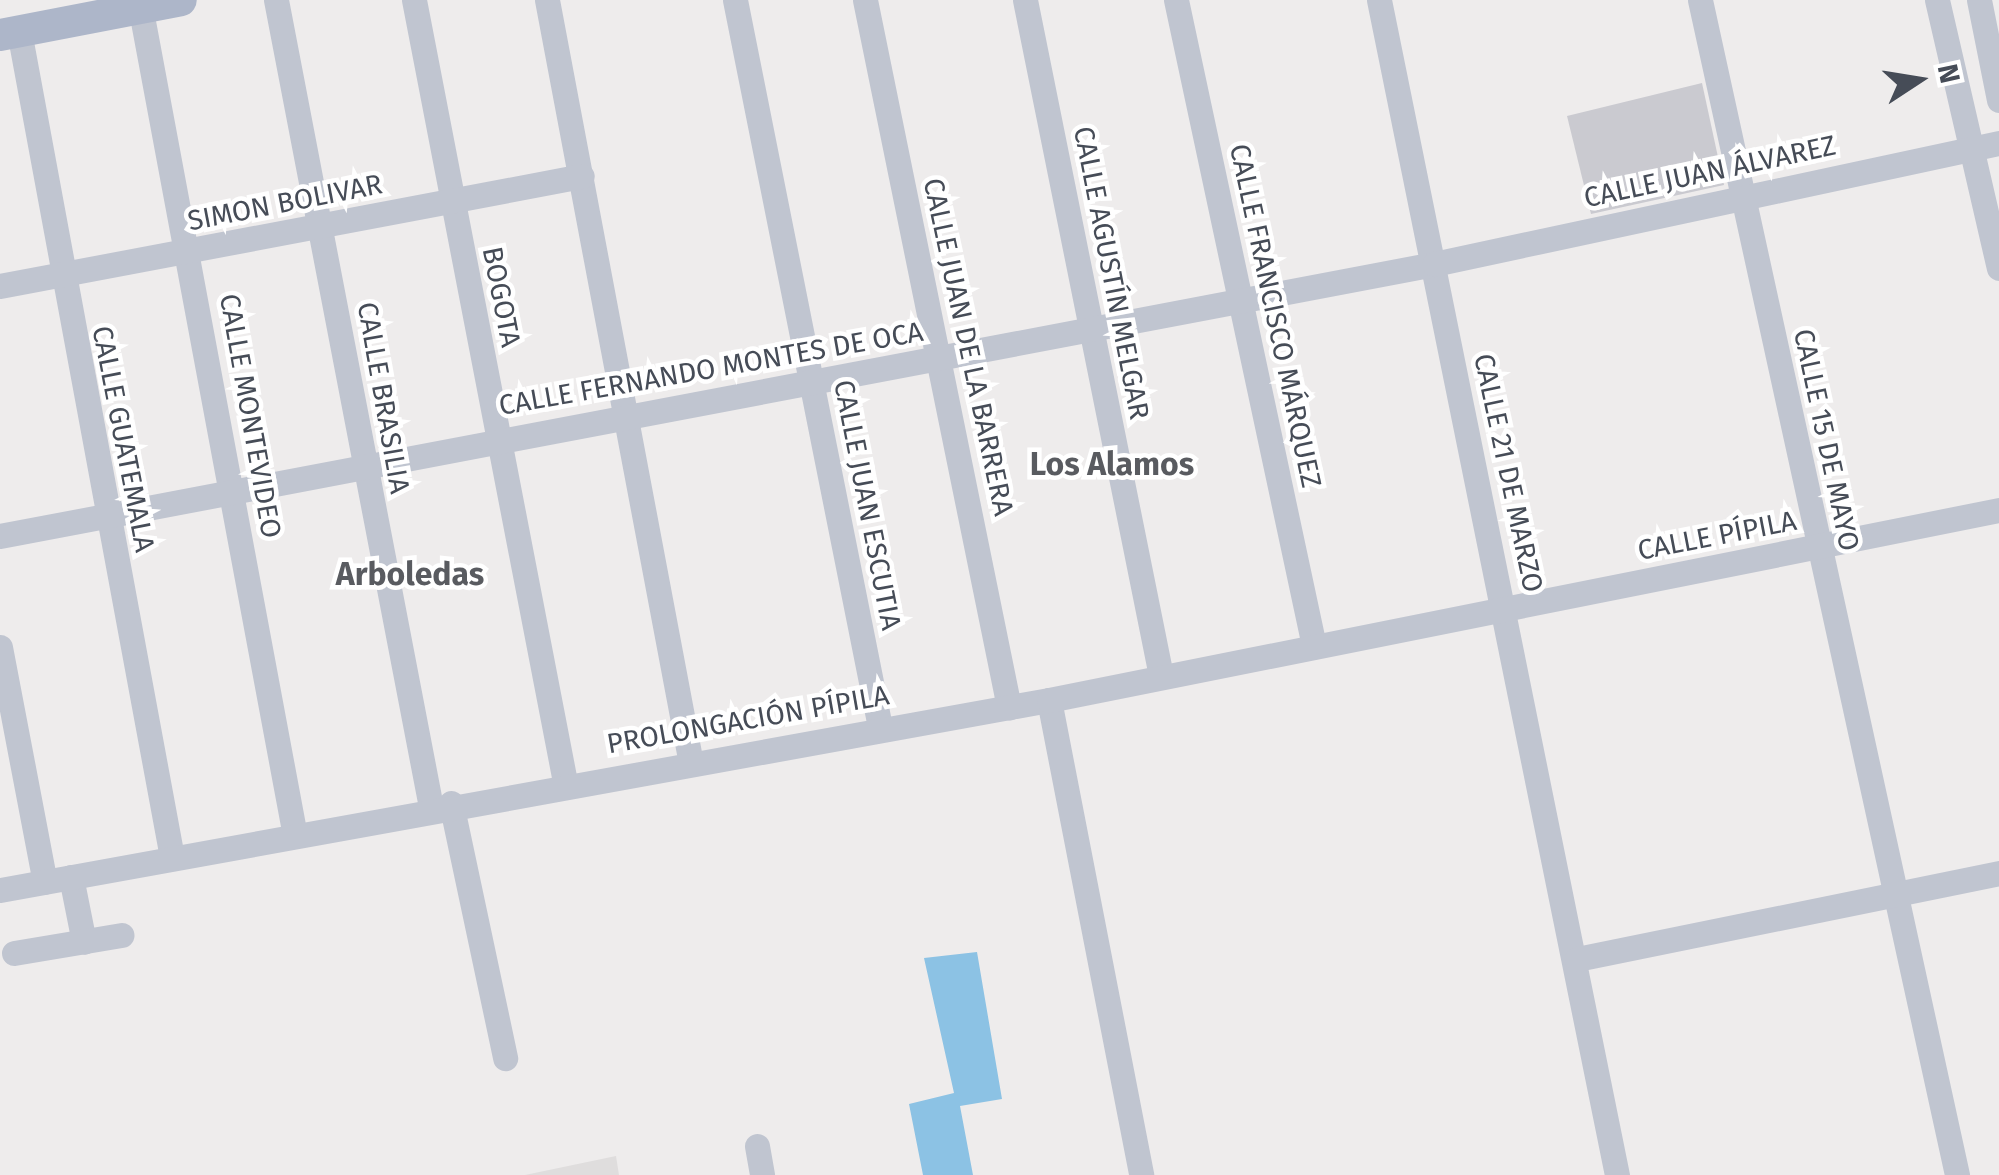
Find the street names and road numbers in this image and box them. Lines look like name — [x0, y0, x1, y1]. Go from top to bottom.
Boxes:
street label: CALLE AGUSTÍN MELGAR — [1066, 124, 1156, 422]
street label: CALLE JUAN ÁLVAREZ — [1581, 129, 1839, 215]
street label: CALLE FRANCISCO MÁRQUEZ — [1222, 141, 1328, 491]
street label: SIMON BOLIVAR — [185, 168, 385, 238]
street label: CALLE JUAN DE LA BARRERA — [916, 175, 1020, 519]
street label: BOGOTA — [475, 244, 527, 350]
street label: CALLE MONTEVIDEO — [212, 291, 288, 541]
street label: CALLE BRASILIA — [350, 300, 416, 496]
street label: CALLE FERNANDO MONTES DE OCA — [496, 315, 926, 423]
street label: CALLE GUATEMALA — [85, 323, 161, 555]
street label: CALLE 15 DE MAYO — [1786, 326, 1866, 554]
street label: CALLE 21 DE MARZO — [1466, 351, 1550, 595]
street label: CALLE JUAN ESCUTIA — [826, 377, 908, 633]
street label: CALLE PÍPILA — [1635, 504, 1799, 568]
street label: PROLONGACIÓN PÍPILA — [604, 679, 892, 761]

